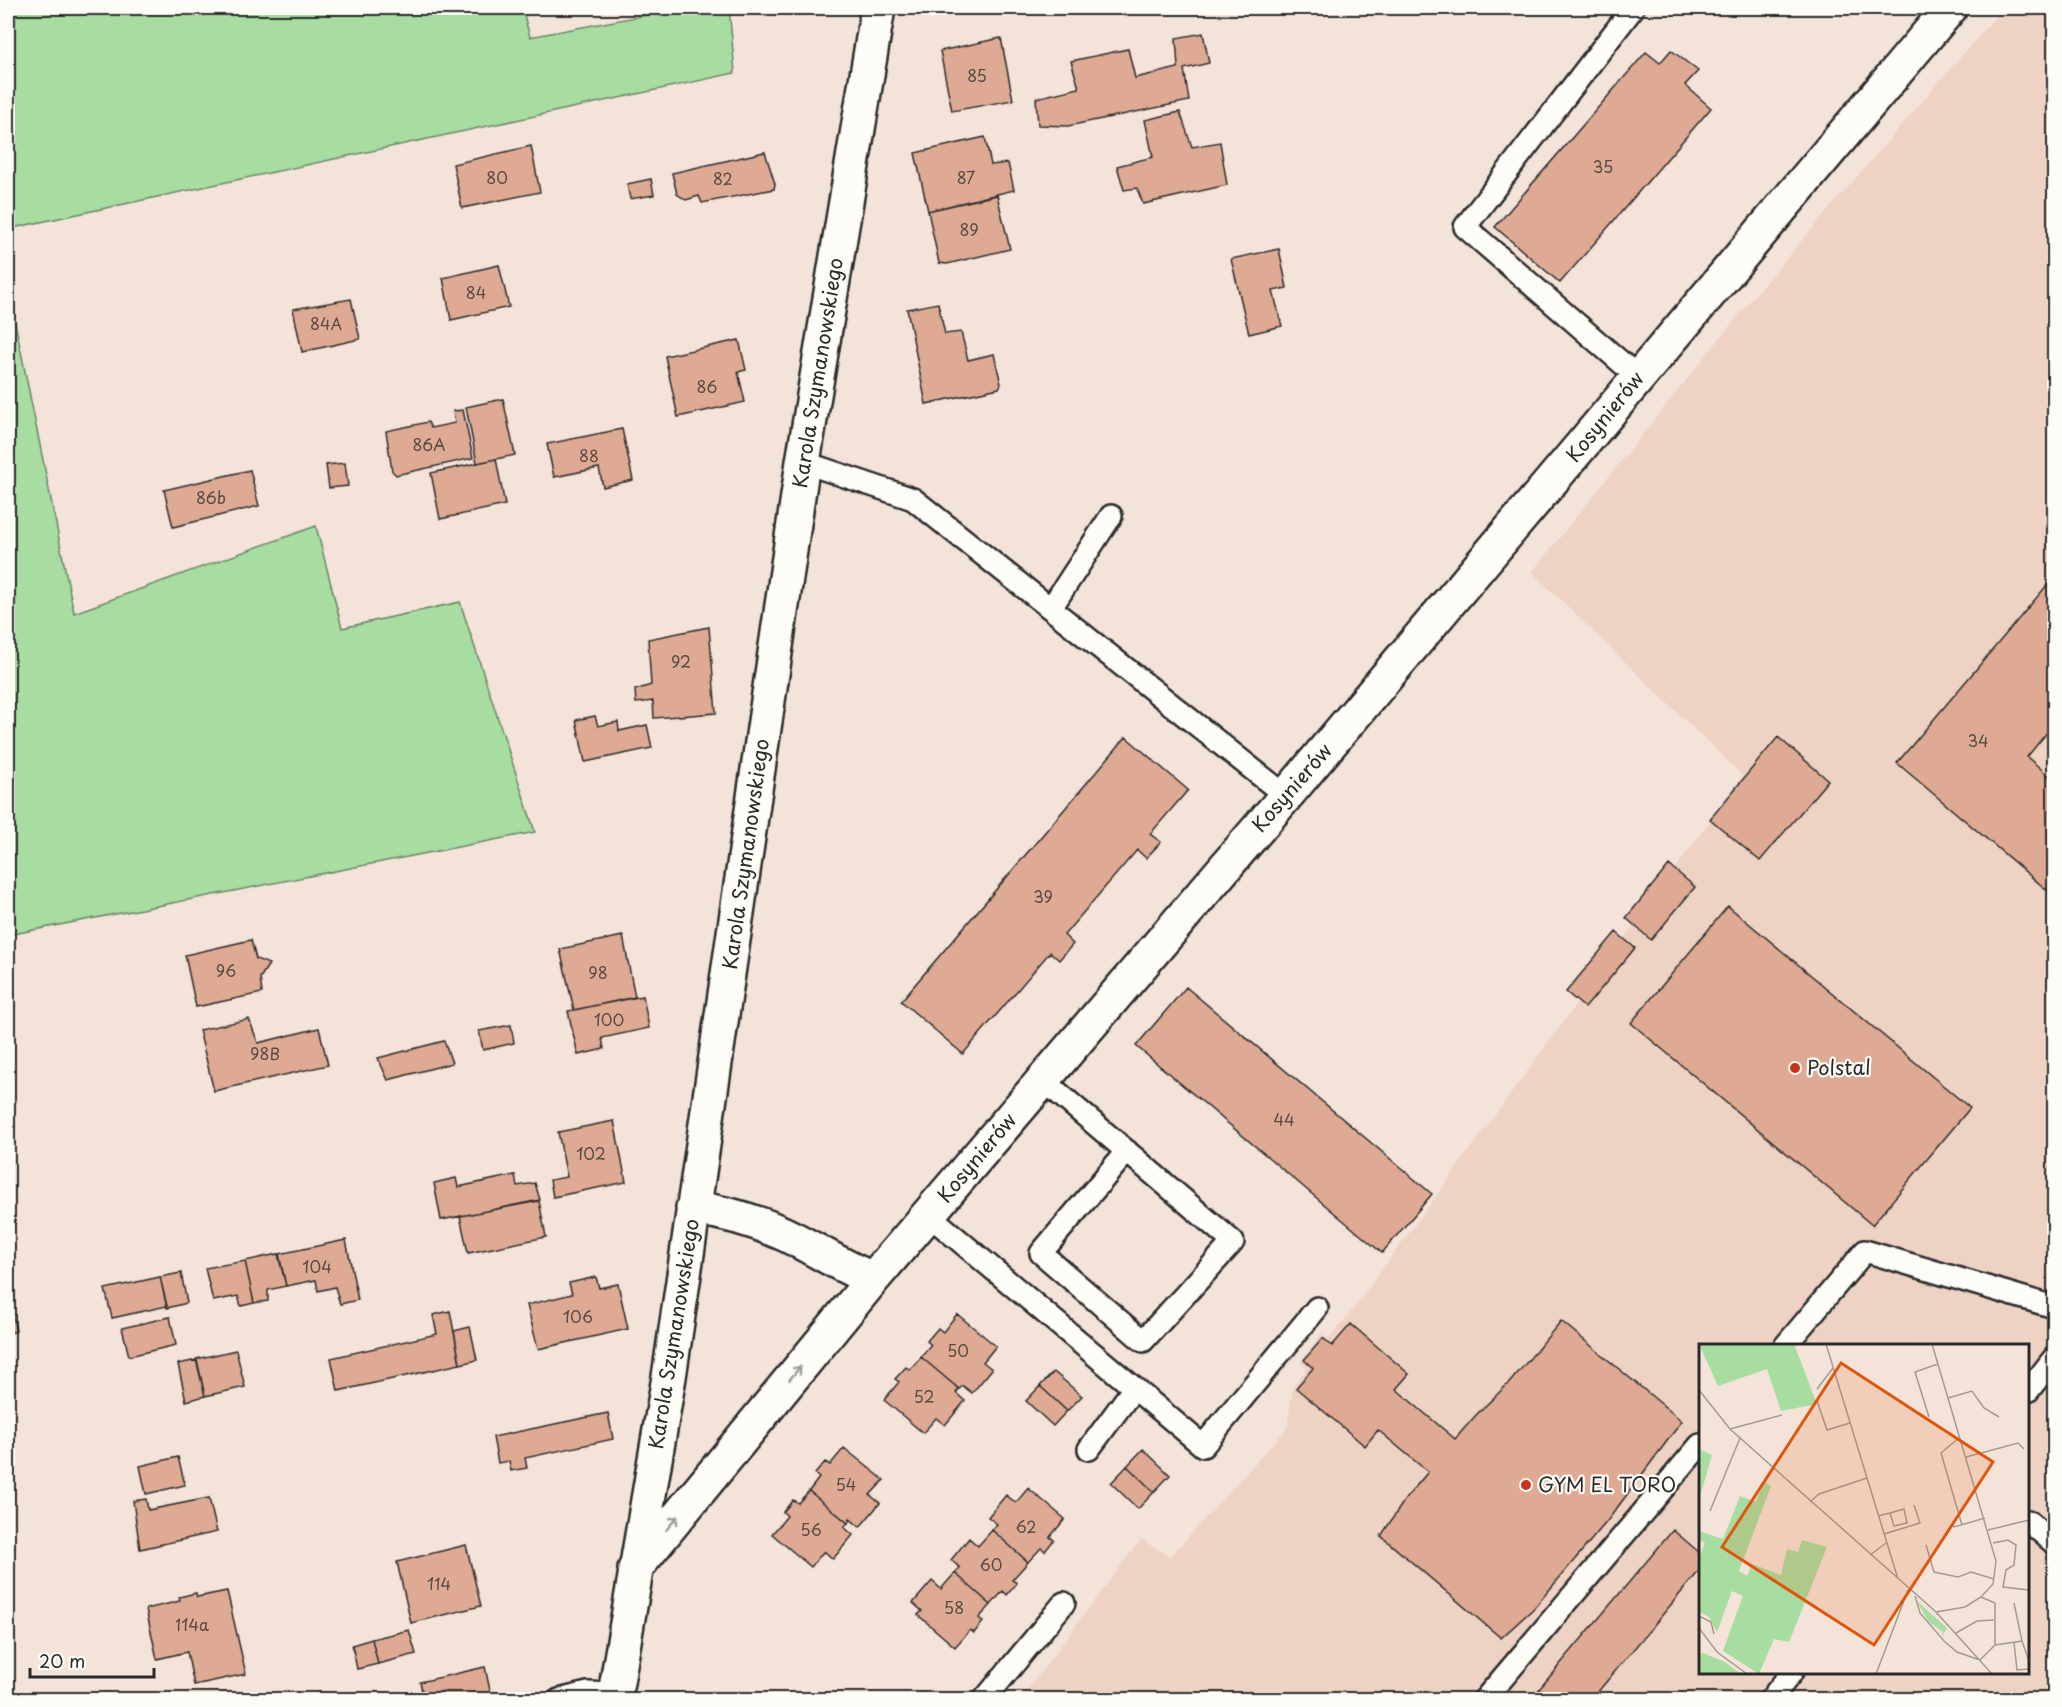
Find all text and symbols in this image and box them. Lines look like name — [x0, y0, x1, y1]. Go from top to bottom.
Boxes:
house number: 85 — [967, 63, 987, 87]
house number: 35 — [1593, 154, 1613, 178]
house number: 80 — [486, 165, 508, 189]
house number: 87 — [957, 165, 975, 189]
house number: 82 — [713, 166, 733, 190]
house number: 89 — [959, 217, 979, 241]
street label: Karola Szymanowskiego — [784, 256, 850, 490]
house number: 84 — [466, 280, 486, 304]
house number: 84A — [310, 311, 342, 335]
street label: Kosynierów — [1558, 364, 1651, 468]
house number: 86 — [697, 374, 717, 398]
house number: 86A — [412, 432, 446, 456]
house number: 88 — [579, 443, 599, 467]
house number: 86b — [196, 485, 226, 509]
house number: 92 — [671, 649, 691, 673]
house number: 34 — [1967, 728, 1989, 752]
street label: Kosynierów — [1244, 736, 1339, 838]
street label: Karola Szymanowskiego — [714, 737, 776, 971]
house number: 39 — [1033, 884, 1053, 908]
house number: 96 — [216, 958, 236, 982]
house number: 98 — [588, 960, 608, 984]
house number: 100 — [594, 1007, 624, 1031]
house number: 98B — [250, 1041, 280, 1065]
place label: Polstal — [1807, 1052, 1871, 1082]
marker: Polstal — [1788, 1061, 1802, 1075]
street label: Kosynierów — [930, 1105, 1023, 1209]
house number: 44 — [1273, 1107, 1295, 1131]
house number: 102 — [576, 1141, 606, 1165]
street label: Karola Szymanowskiego — [640, 1217, 706, 1451]
house number: 104 — [302, 1254, 332, 1278]
house number: 106 — [563, 1304, 593, 1328]
house number: 50 — [947, 1338, 969, 1362]
inset map — [1699, 1344, 2029, 1674]
one-way arrow — [788, 1365, 801, 1381]
house number: 52 — [913, 1384, 935, 1408]
place label: GYM EL TORO — [1538, 1469, 1676, 1499]
house number: 54 — [836, 1472, 856, 1496]
marker: GYM EL TORO — [1519, 1478, 1533, 1492]
house number: 62 — [1015, 1514, 1037, 1538]
one-way arrow — [665, 1516, 678, 1532]
house number: 56 — [800, 1517, 822, 1541]
house number: 60 — [980, 1552, 1002, 1576]
house number: 114 — [427, 1571, 451, 1595]
house number: 58 — [944, 1595, 964, 1619]
house number: 114a — [175, 1612, 209, 1636]
scale bar — [30, 1641, 154, 1679]
text: 20 m — [39, 1647, 85, 1674]

